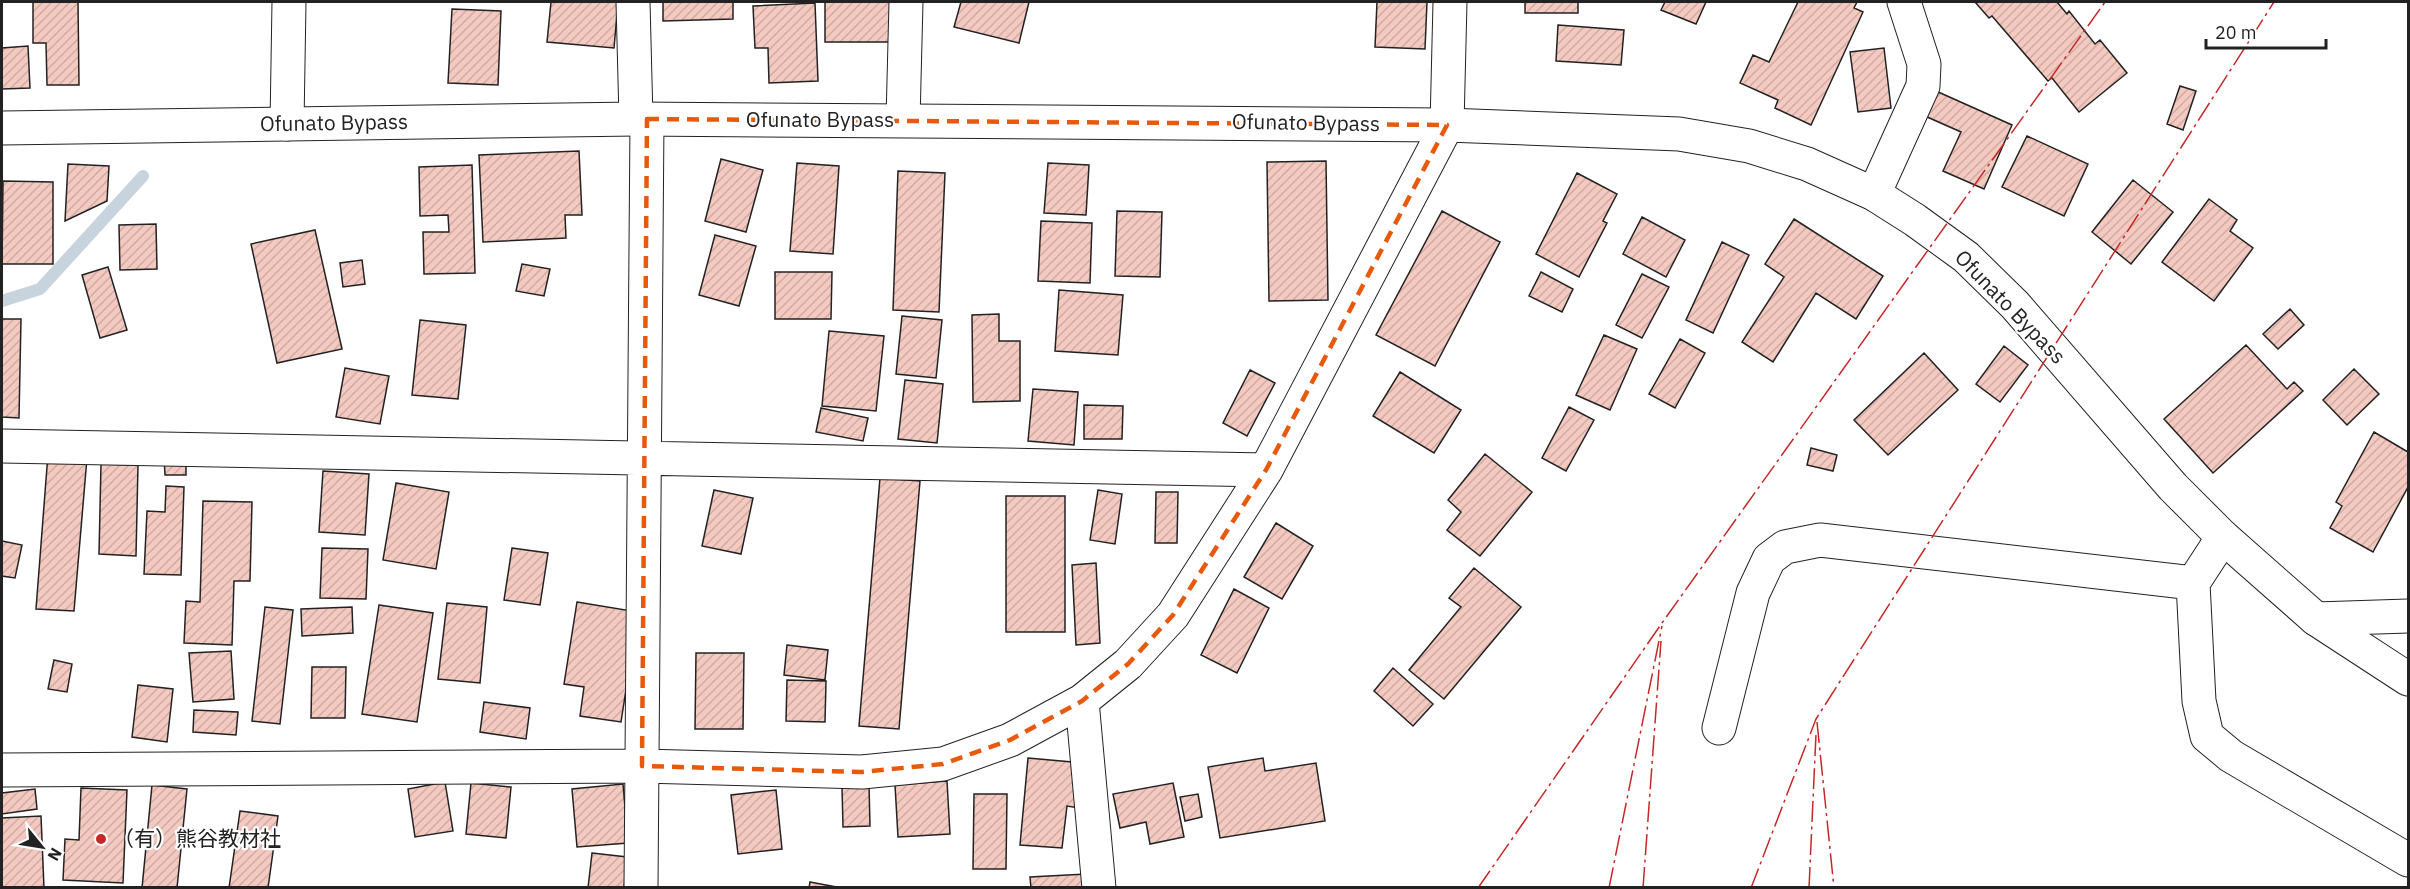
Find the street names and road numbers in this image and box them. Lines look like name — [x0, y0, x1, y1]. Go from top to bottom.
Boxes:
street label: Ofunato Bypass — [746, 105, 894, 133]
street label: Ofunato Bypass — [260, 107, 408, 137]
street label: Ofunato Bypass — [1232, 107, 1380, 137]
street label: Ofunato Bypass — [1949, 243, 2072, 369]

